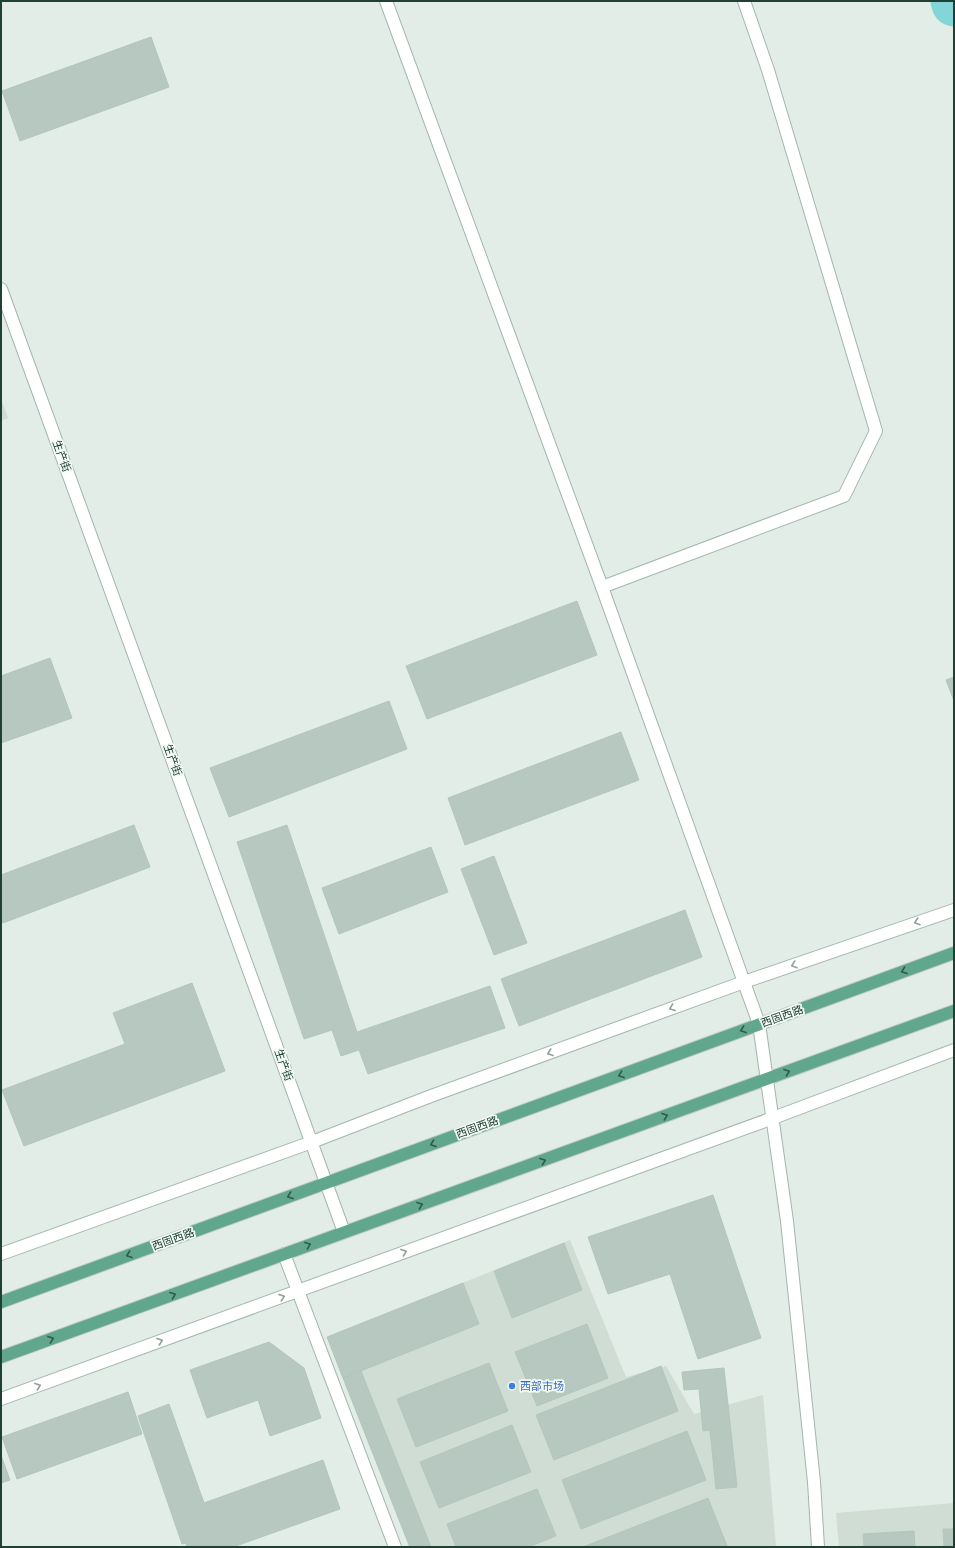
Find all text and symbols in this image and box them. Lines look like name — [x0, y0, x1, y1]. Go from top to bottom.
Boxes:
street label: 生产街 — [51, 438, 73, 474]
street label: 生产街 — [162, 742, 184, 778]
one-way arrow — [914, 918, 921, 926]
one-way arrow — [791, 960, 798, 968]
one-way arrow — [901, 967, 908, 975]
street label: 西固西路 — [759, 1003, 805, 1029]
one-way arrow — [668, 1004, 675, 1012]
one-way arrow — [739, 1026, 746, 1034]
street label: 生产街 — [273, 1047, 295, 1083]
one-way arrow — [546, 1048, 553, 1056]
one-way arrow — [783, 1068, 790, 1077]
one-way arrow — [617, 1070, 624, 1079]
one-way arrow — [661, 1113, 668, 1121]
street label: 西固西路 — [454, 1114, 500, 1140]
one-way arrow — [429, 1139, 436, 1147]
one-way arrow — [539, 1157, 546, 1165]
one-way arrow — [287, 1191, 294, 1199]
one-way arrow — [417, 1201, 424, 1209]
street label: 西固西路 — [150, 1226, 196, 1252]
one-way arrow — [305, 1242, 312, 1250]
one-way arrow — [400, 1249, 407, 1257]
one-way arrow — [125, 1251, 132, 1259]
one-way arrow — [169, 1291, 176, 1299]
one-way arrow — [278, 1293, 285, 1301]
one-way arrow — [47, 1336, 54, 1344]
one-way arrow — [156, 1338, 163, 1346]
place label: 西部市场 — [520, 1380, 564, 1392]
marker: 西部市场 — [507, 1381, 517, 1391]
one-way arrow — [34, 1382, 41, 1391]

